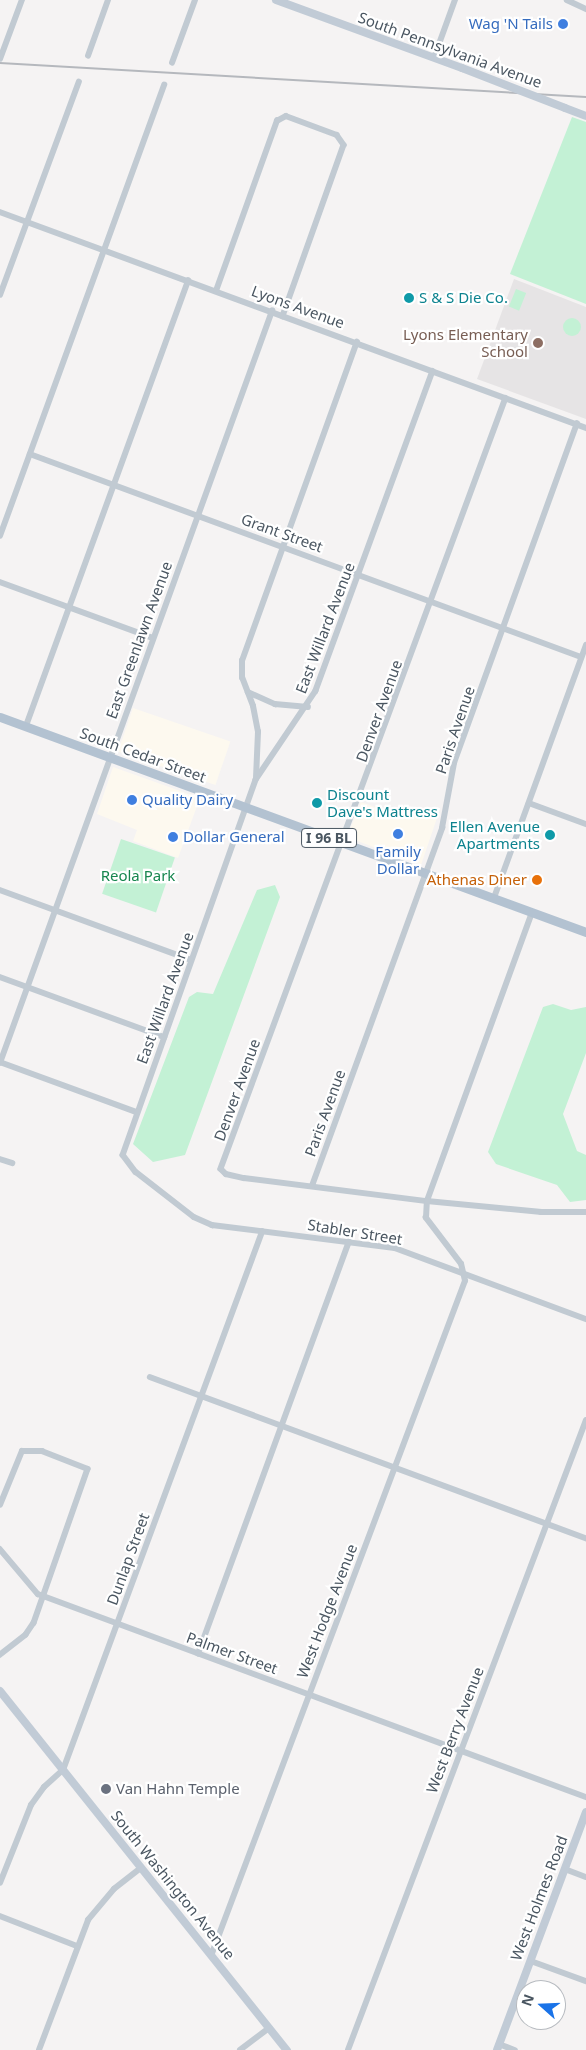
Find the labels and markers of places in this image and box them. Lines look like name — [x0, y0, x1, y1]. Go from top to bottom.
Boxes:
place label: Wag 'N Tails — [469, 15, 553, 33]
marker: Wag 'N Tails — [557, 18, 569, 30]
place label: S & S Die Co. — [419, 289, 508, 307]
marker: S & S Die Co. — [403, 292, 415, 304]
place label: Lyons Elementary School — [403, 325, 528, 360]
marker: Lyons Elementary School — [532, 337, 544, 349]
place label: Discount Dave's Mattress — [327, 785, 438, 820]
place label: Quality Dairy — [142, 791, 233, 809]
marker: Quality Dairy — [126, 794, 138, 806]
marker: Discount Dave's Mattress — [311, 797, 323, 809]
place label: Ellen Avenue Apartments — [450, 817, 540, 852]
place label: Dollar General — [183, 828, 285, 846]
marker: Family Dollar — [392, 828, 404, 840]
marker: Ellen Avenue Apartments — [544, 829, 556, 841]
marker: Dollar General — [167, 831, 179, 843]
place label: Family Dollar — [375, 842, 421, 877]
place label: Athenas Diner — [427, 871, 527, 889]
marker: Athenas Diner — [531, 874, 543, 886]
place label: Van Hahn Temple — [116, 1780, 240, 1798]
marker: Van Hahn Temple — [100, 1783, 112, 1795]

